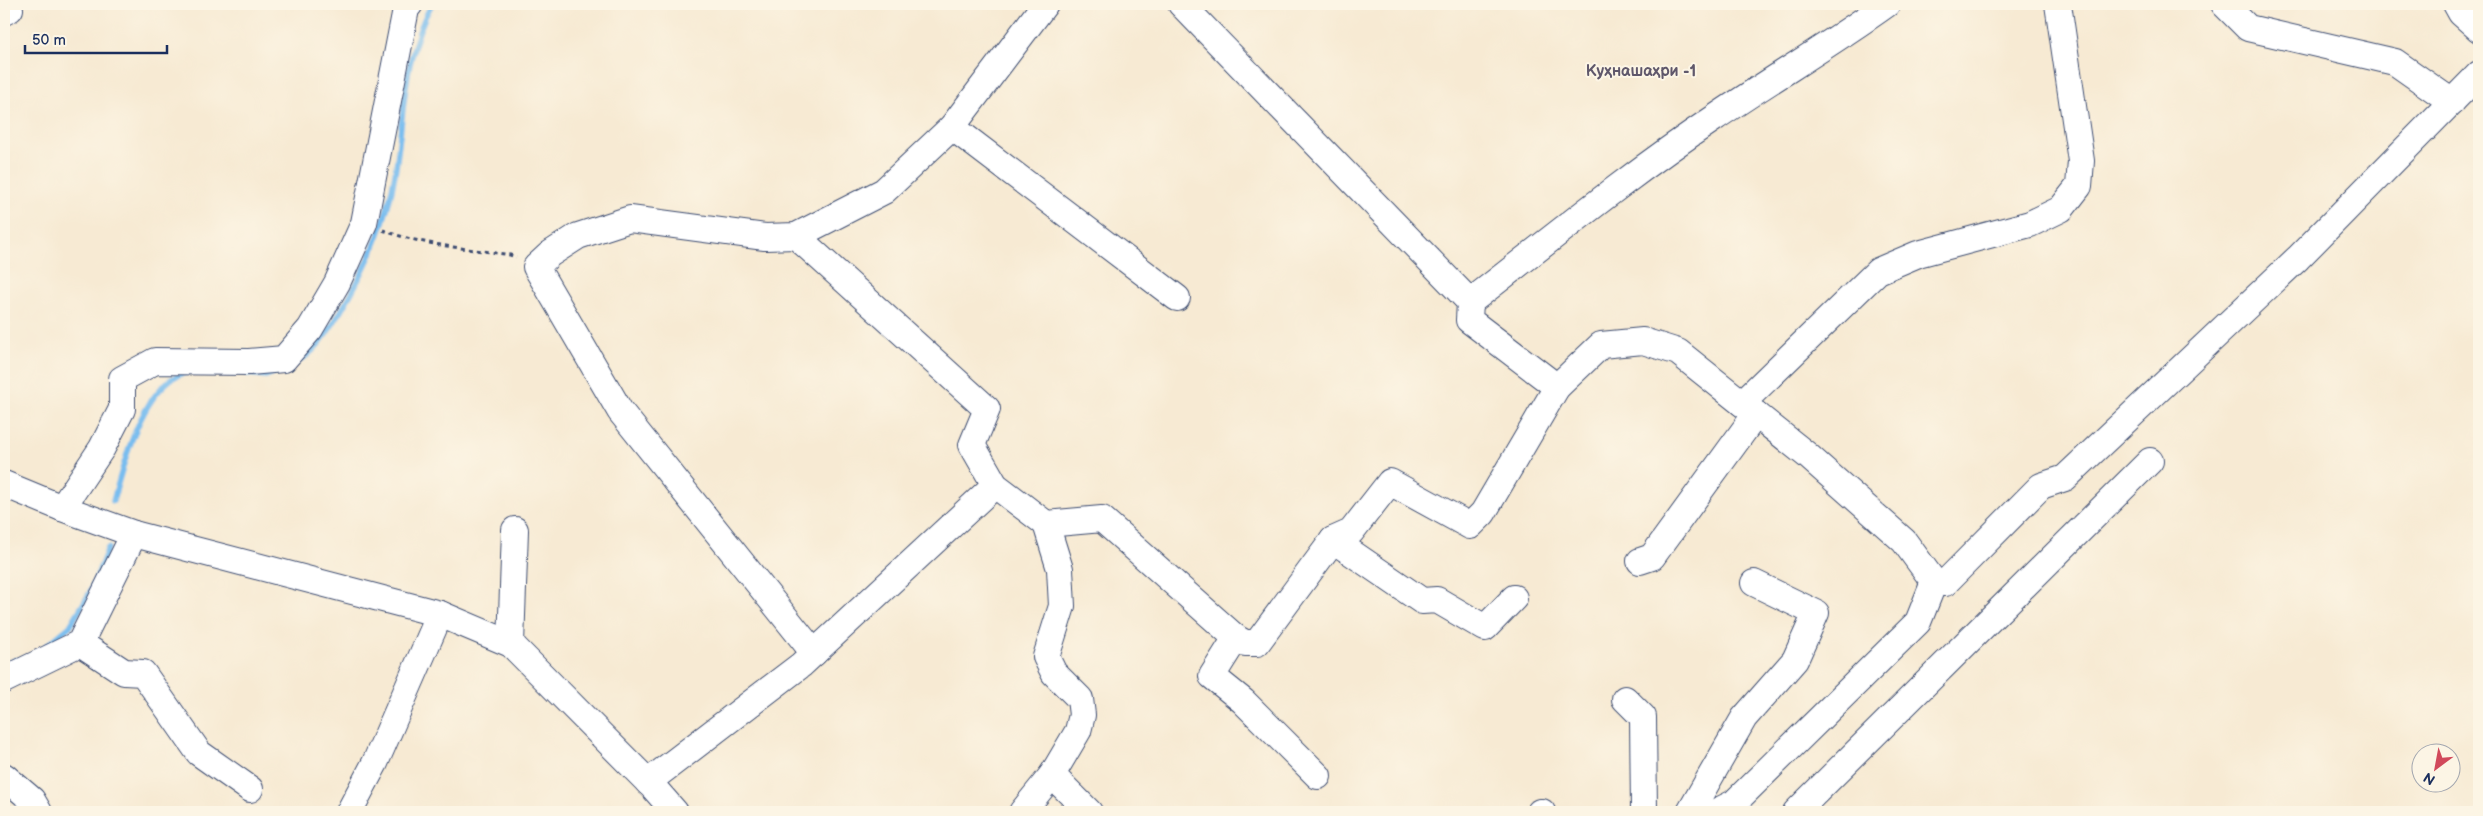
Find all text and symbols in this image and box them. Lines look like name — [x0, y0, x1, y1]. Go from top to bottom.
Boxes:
scale bar — [25, 22, 168, 54]
text: 50 m — [32, 31, 66, 50]
district label: Куҳнашаҳри -1 — [1586, 62, 1696, 81]
north arrow — [2410, 744, 2460, 794]
text: N — [2420, 769, 2438, 789]

